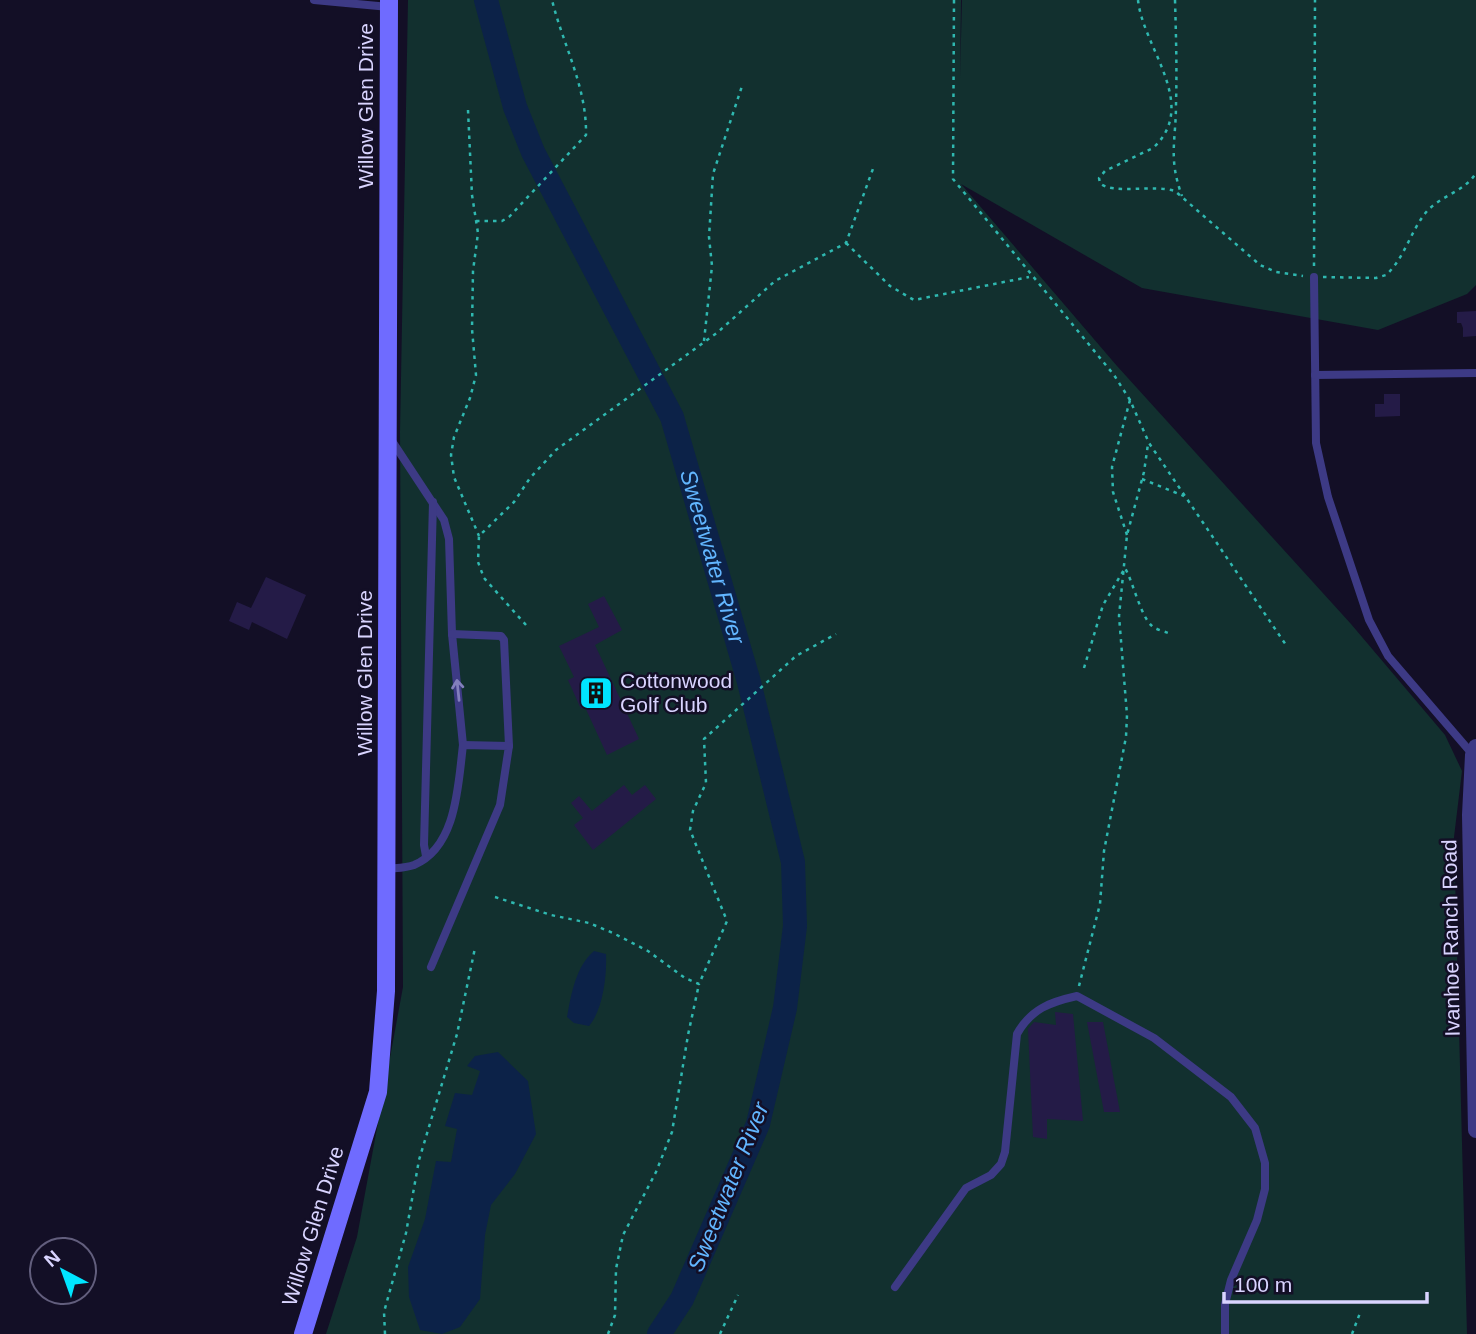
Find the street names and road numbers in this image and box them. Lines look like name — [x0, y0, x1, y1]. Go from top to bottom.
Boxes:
street label: Willow Glen Drive — [354, 23, 377, 189]
street label: Willow Glen Drive — [353, 590, 376, 756]
street label: Ivanhoe Ranch Road — [1437, 839, 1464, 1037]
street label: Willow Glen Drive — [277, 1143, 348, 1308]

